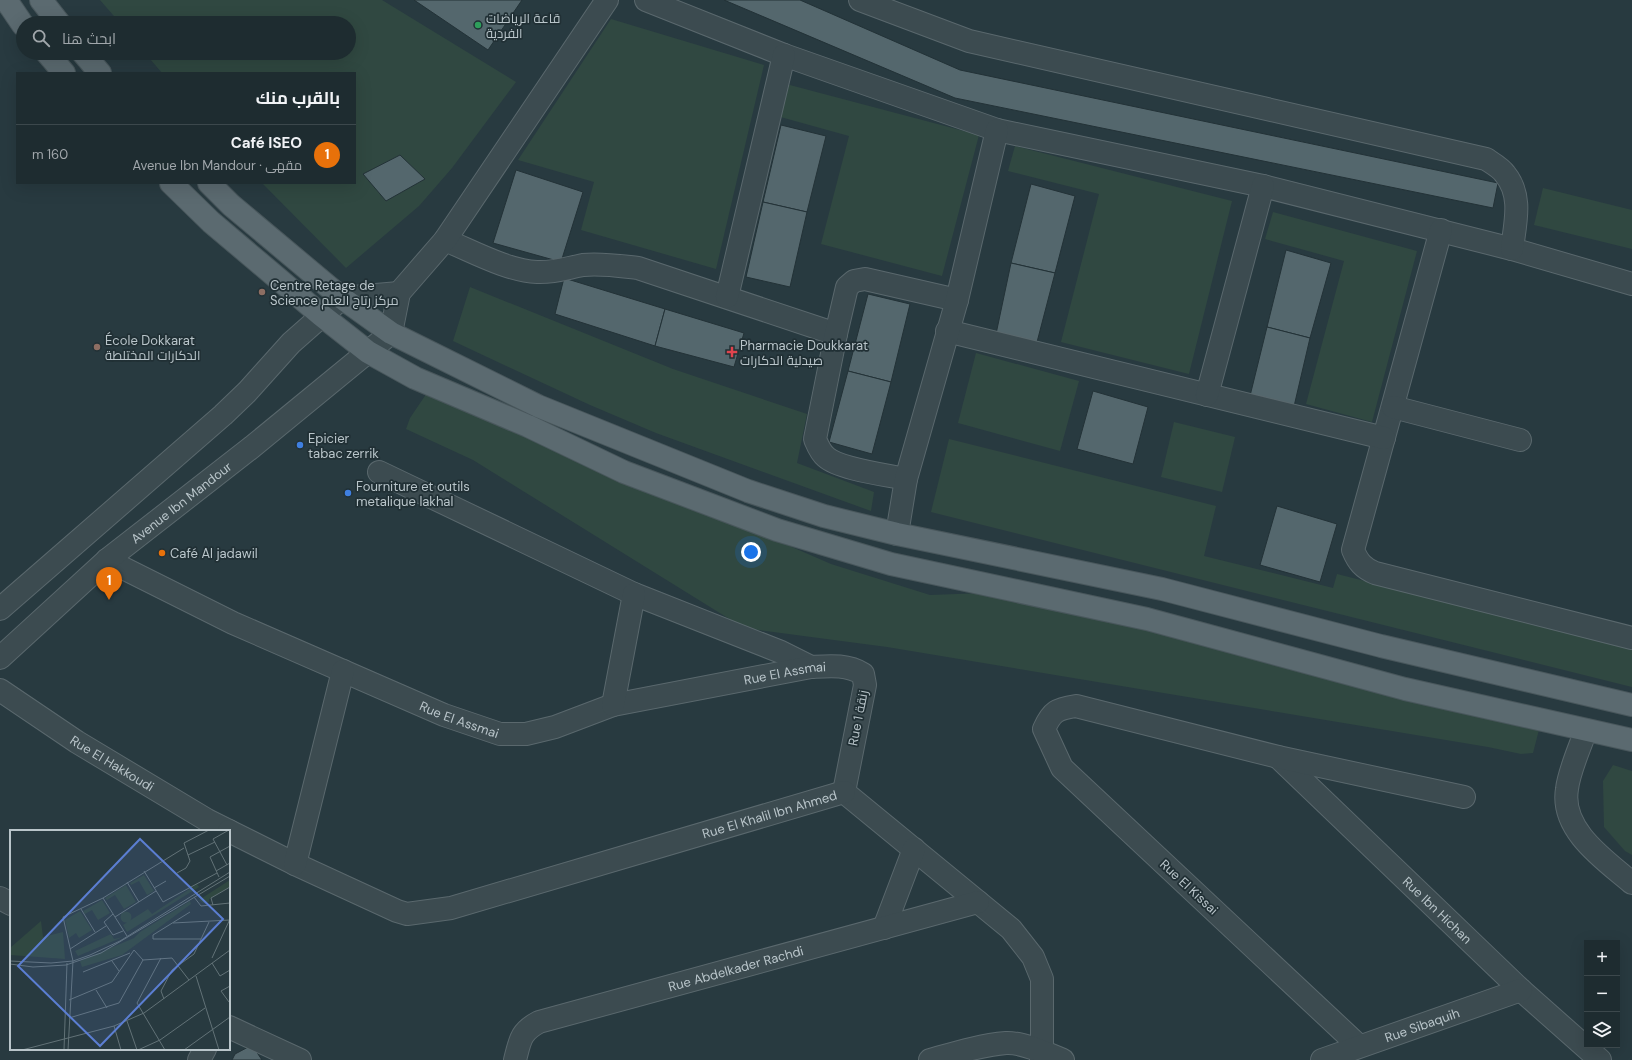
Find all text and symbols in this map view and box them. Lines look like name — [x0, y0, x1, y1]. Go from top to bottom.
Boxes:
place label: قاعة الرياضات الفردية — [486, 10, 560, 42]
search box — [16, 16, 356, 60]
marker: قاعة الرياضات الفردية — [473, 20, 483, 30]
icon: search — [30, 27, 52, 49]
text: ابحث هنا — [62, 29, 116, 49]
text: بالقرب منك — [256, 87, 340, 109]
text: Café ISEO — [231, 133, 302, 153]
text: 160 m — [32, 146, 68, 163]
text: 1 — [325, 146, 329, 163]
text: مقهى · Avenue Ibn Mandour — [132, 157, 302, 174]
place label: Centre Retage de Science مركز رتاج العلم — [270, 277, 399, 310]
marker: Centre Retage de Science مركز رتاج العلم — [257, 287, 267, 297]
place label: École Dokkarat الدكارات المختلطة — [105, 331, 200, 364]
place label: Pharmacie Doukkarat صيدلية الدكارات — [740, 337, 868, 369]
marker: École Dokkarat الدكارات المختلطة — [92, 342, 102, 352]
marker: Pharmacie Doukkarat صيدلية الدكارات — [727, 347, 737, 357]
place label: Epicier tabac zerrik — [308, 430, 379, 462]
marker: Epicier tabac zerrik — [295, 440, 305, 450]
street label: Avenue Ibn Mandour — [127, 458, 235, 547]
place label: Fourniture et outils metalique lakhal — [356, 478, 470, 510]
marker: Fourniture et outils metalique lakhal — [343, 488, 353, 498]
your location — [741, 542, 761, 562]
place label: Café Al jadawil — [170, 545, 258, 562]
marker: Café Al jadawil — [157, 548, 167, 558]
pin: 1 — [96, 567, 122, 600]
street label: Rue El Assmai — [742, 658, 826, 688]
street label: Rue 1 زنقة — [844, 689, 872, 747]
street label: Rue El Assmai — [417, 697, 501, 742]
street label: Rue El Hakkoudi — [67, 731, 157, 795]
street label: Rue El Khalil Ibn Ahmed — [700, 786, 839, 842]
inset map — [10, 830, 230, 1050]
street label: Rue El Kissai — [1156, 856, 1222, 918]
street label: Rue Ibn Hichan — [1399, 873, 1476, 947]
map controls — [1584, 940, 1620, 1048]
button: + — [1584, 940, 1620, 976]
street label: Rue Abdelkader Rachdi — [666, 942, 805, 995]
button: − — [1584, 976, 1620, 1012]
street label: Rue Sibaquih — [1382, 1004, 1462, 1046]
button: layers — [1584, 1012, 1620, 1048]

